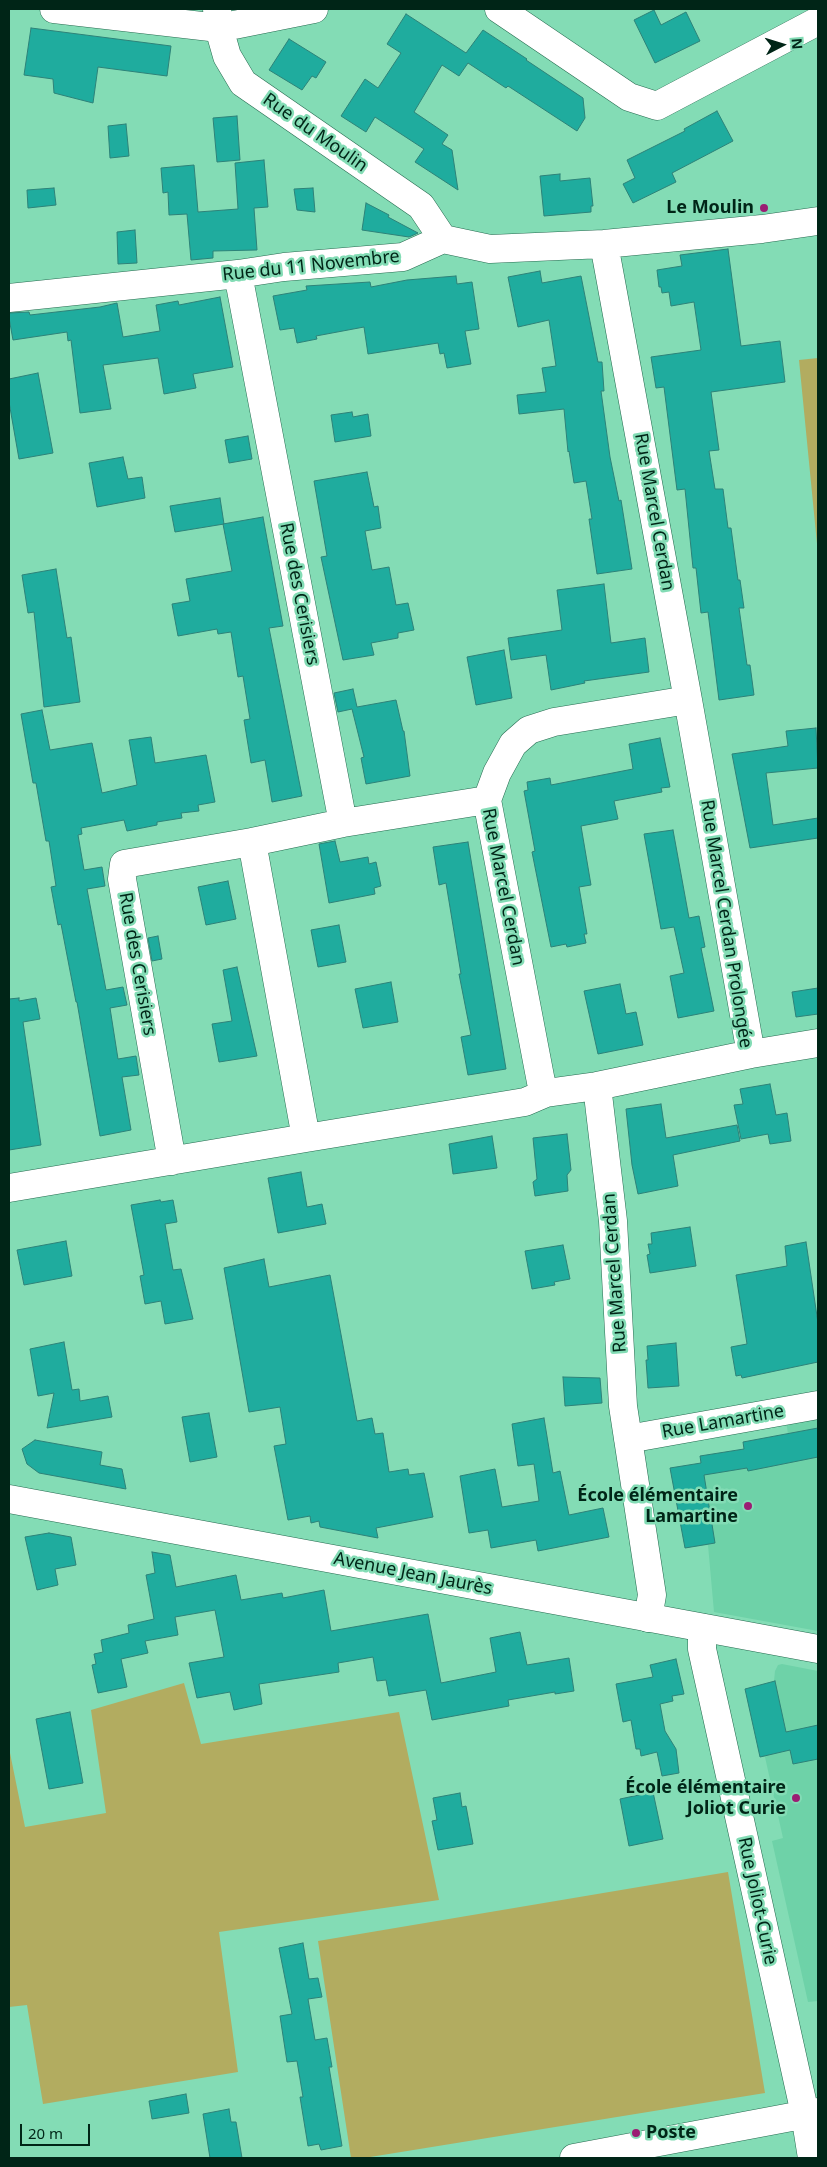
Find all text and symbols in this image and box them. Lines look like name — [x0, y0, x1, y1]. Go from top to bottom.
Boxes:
north arrow — [757, 20, 807, 70]
text: N — [787, 37, 807, 50]
street label: Rue du Moulin — [259, 89, 371, 177]
place label: Le Moulin — [666, 197, 754, 219]
marker: Le Moulin — [758, 202, 770, 214]
street label: Rue du 11 Novembre — [221, 246, 401, 286]
street label: Rue Marcel Cerdan — [630, 432, 678, 592]
street label: Rue des Cerisiers — [275, 521, 323, 667]
street label: Rue Marcel Cerdan Prolongée — [696, 798, 756, 1050]
street label: Rue Marcel Cerdan — [477, 807, 529, 967]
street label: Rue des Cerisiers — [114, 891, 160, 1037]
street label: Rue Marcel Cerdan — [599, 1193, 631, 1353]
street label: Rue Lamartine — [660, 1401, 786, 1443]
place label: École élémentaire Lamartine — [577, 1485, 738, 1528]
marker: École élémentaire Lamartine — [742, 1500, 754, 1512]
street label: Avenue Jean Jaurès — [332, 1548, 494, 1600]
place label: École élémentaire Joliot Curie — [625, 1777, 786, 1820]
marker: École élémentaire Joliot Curie — [790, 1792, 802, 1804]
street label: Rue Joliot-Curie — [733, 1835, 781, 1967]
scale bar — [22, 2114, 92, 2146]
place label: Poste — [646, 2122, 696, 2144]
text: 20 m — [28, 2123, 63, 2143]
marker: Poste — [630, 2127, 642, 2139]

